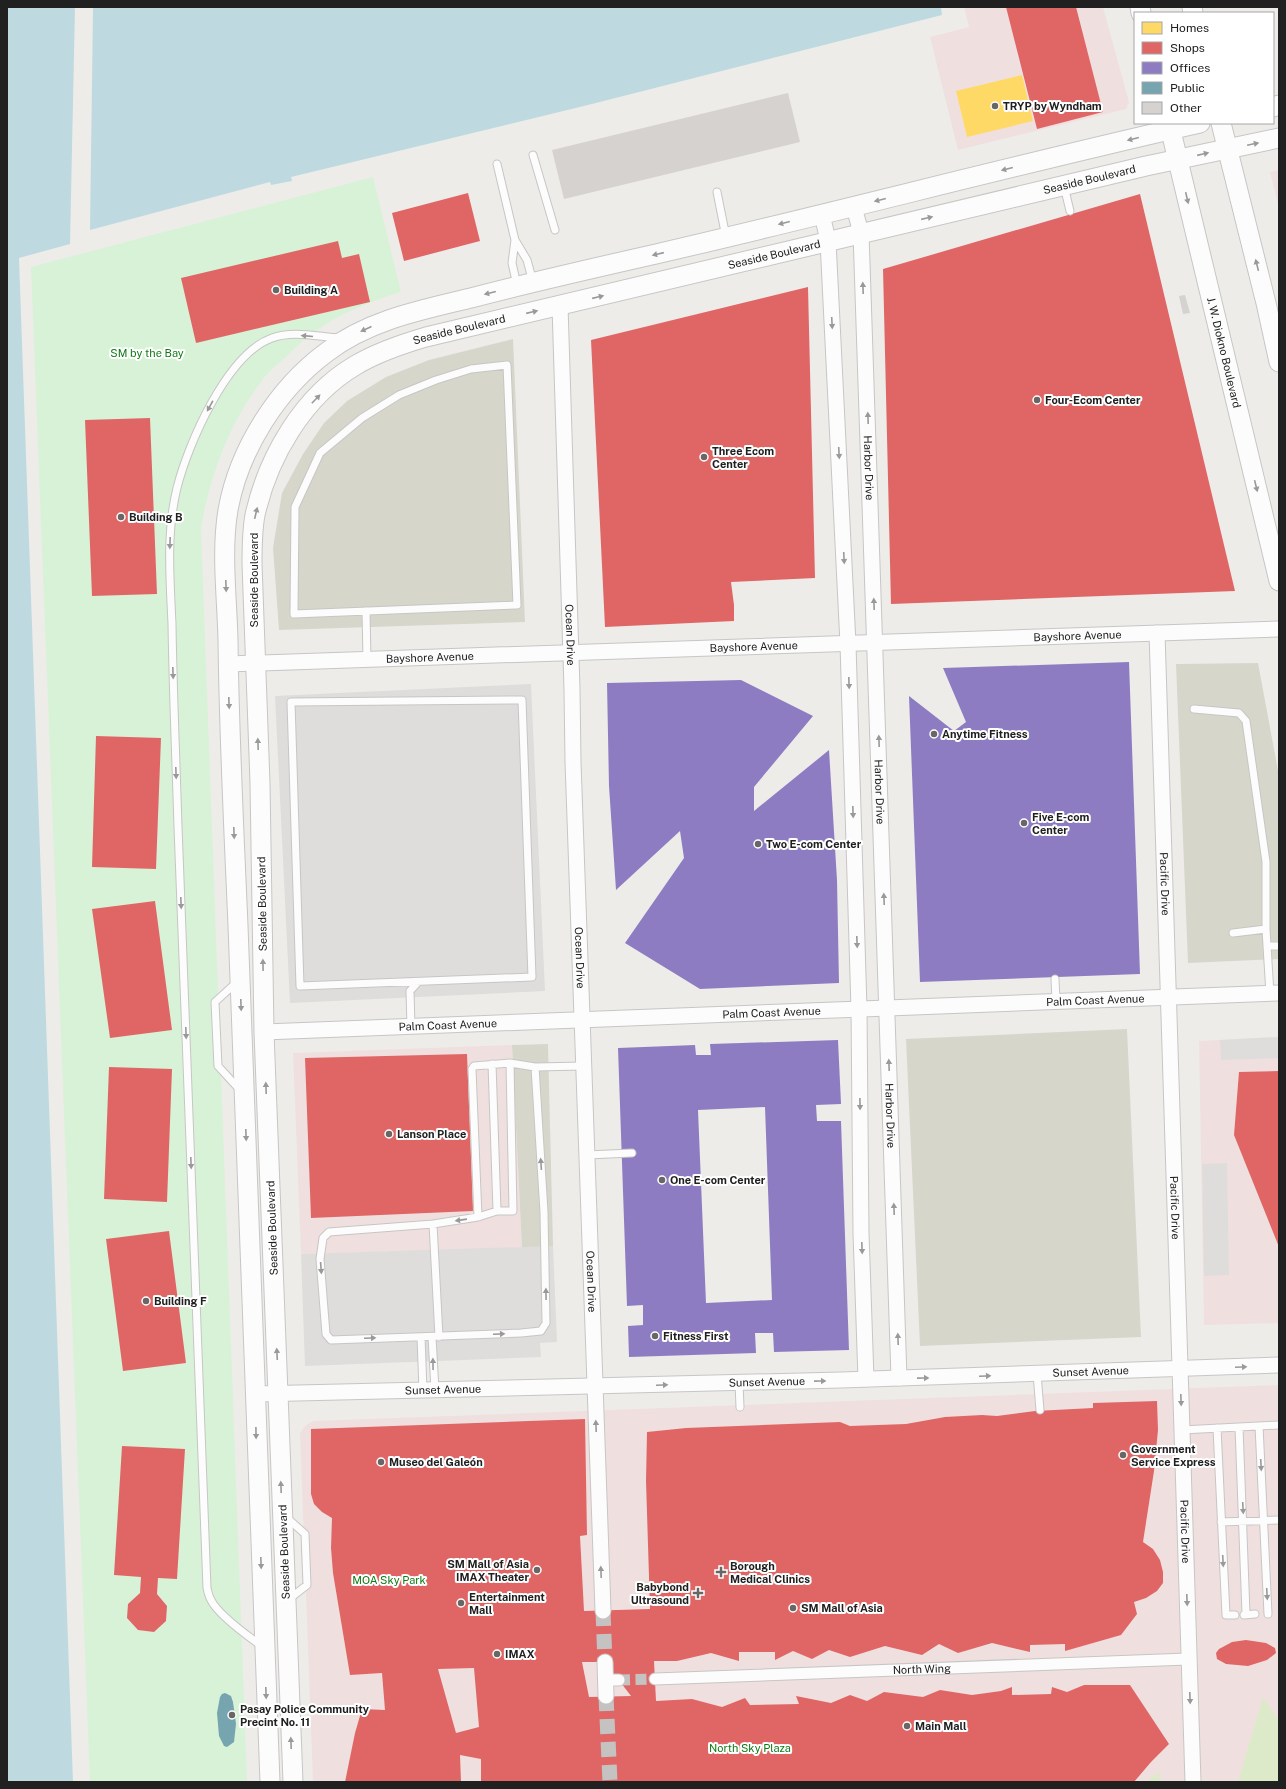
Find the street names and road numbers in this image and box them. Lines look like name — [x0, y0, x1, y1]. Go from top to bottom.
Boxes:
street label: Seaside Boulevard — [1042, 163, 1137, 196]
street label: Seaside Boulevard — [727, 238, 822, 271]
street label: J. W. Diokno Boulevard — [1205, 296, 1243, 409]
street label: Seaside Boulevard — [411, 312, 506, 347]
street label: Harbor Drive — [862, 435, 876, 501]
street label: Seaside Boulevard — [248, 533, 260, 627]
street label: Ocean Drive — [563, 604, 577, 666]
street label: Bayshore Avenue — [1033, 628, 1122, 643]
street label: Bayshore Avenue — [709, 639, 798, 654]
street label: Bayshore Avenue — [386, 650, 474, 665]
street label: Harbor Drive — [872, 759, 887, 824]
street label: Pacific Drive — [1158, 852, 1172, 916]
street label: Seaside Boulevard — [255, 857, 269, 951]
street label: Ocean Drive — [573, 927, 587, 989]
street label: Palm Coast Avenue — [1046, 992, 1145, 1008]
street label: Palm Coast Avenue — [722, 1005, 821, 1020]
street label: Palm Coast Avenue — [398, 1017, 497, 1033]
street label: Harbor Drive — [883, 1083, 897, 1148]
street label: Pacific Drive — [1168, 1176, 1182, 1240]
street label: Seaside Boulevard — [264, 1180, 280, 1276]
street label: Ocean Drive — [584, 1250, 598, 1312]
street label: Sunset Avenue — [1052, 1364, 1129, 1379]
street label: Sunset Avenue — [728, 1375, 805, 1389]
street label: Sunset Avenue — [405, 1383, 481, 1396]
street label: Pacific Drive — [1178, 1500, 1192, 1564]
street label: Seaside Boulevard — [276, 1504, 292, 1600]
street label: North Wing — [893, 1662, 951, 1676]

